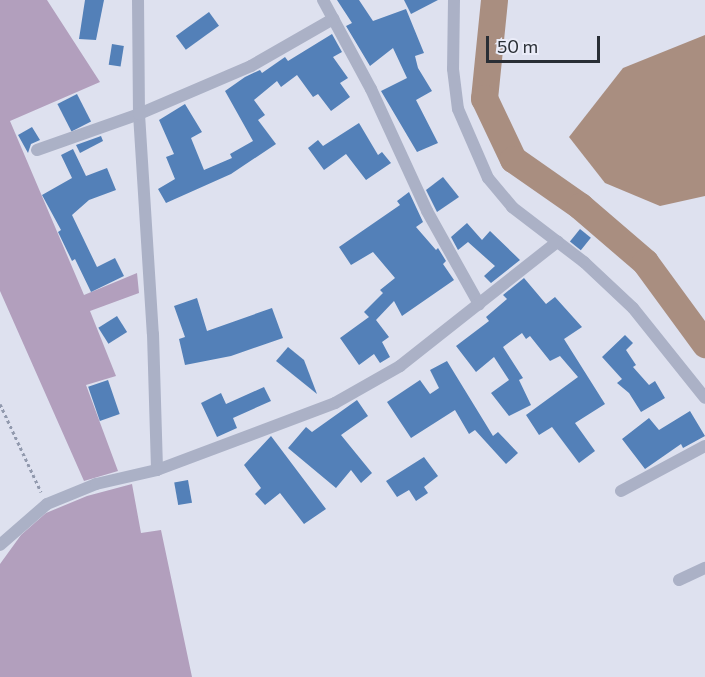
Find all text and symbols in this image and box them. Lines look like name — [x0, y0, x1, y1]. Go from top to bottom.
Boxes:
scale bar — [489, 24, 603, 62]
text: 50 m — [497, 35, 538, 57]

